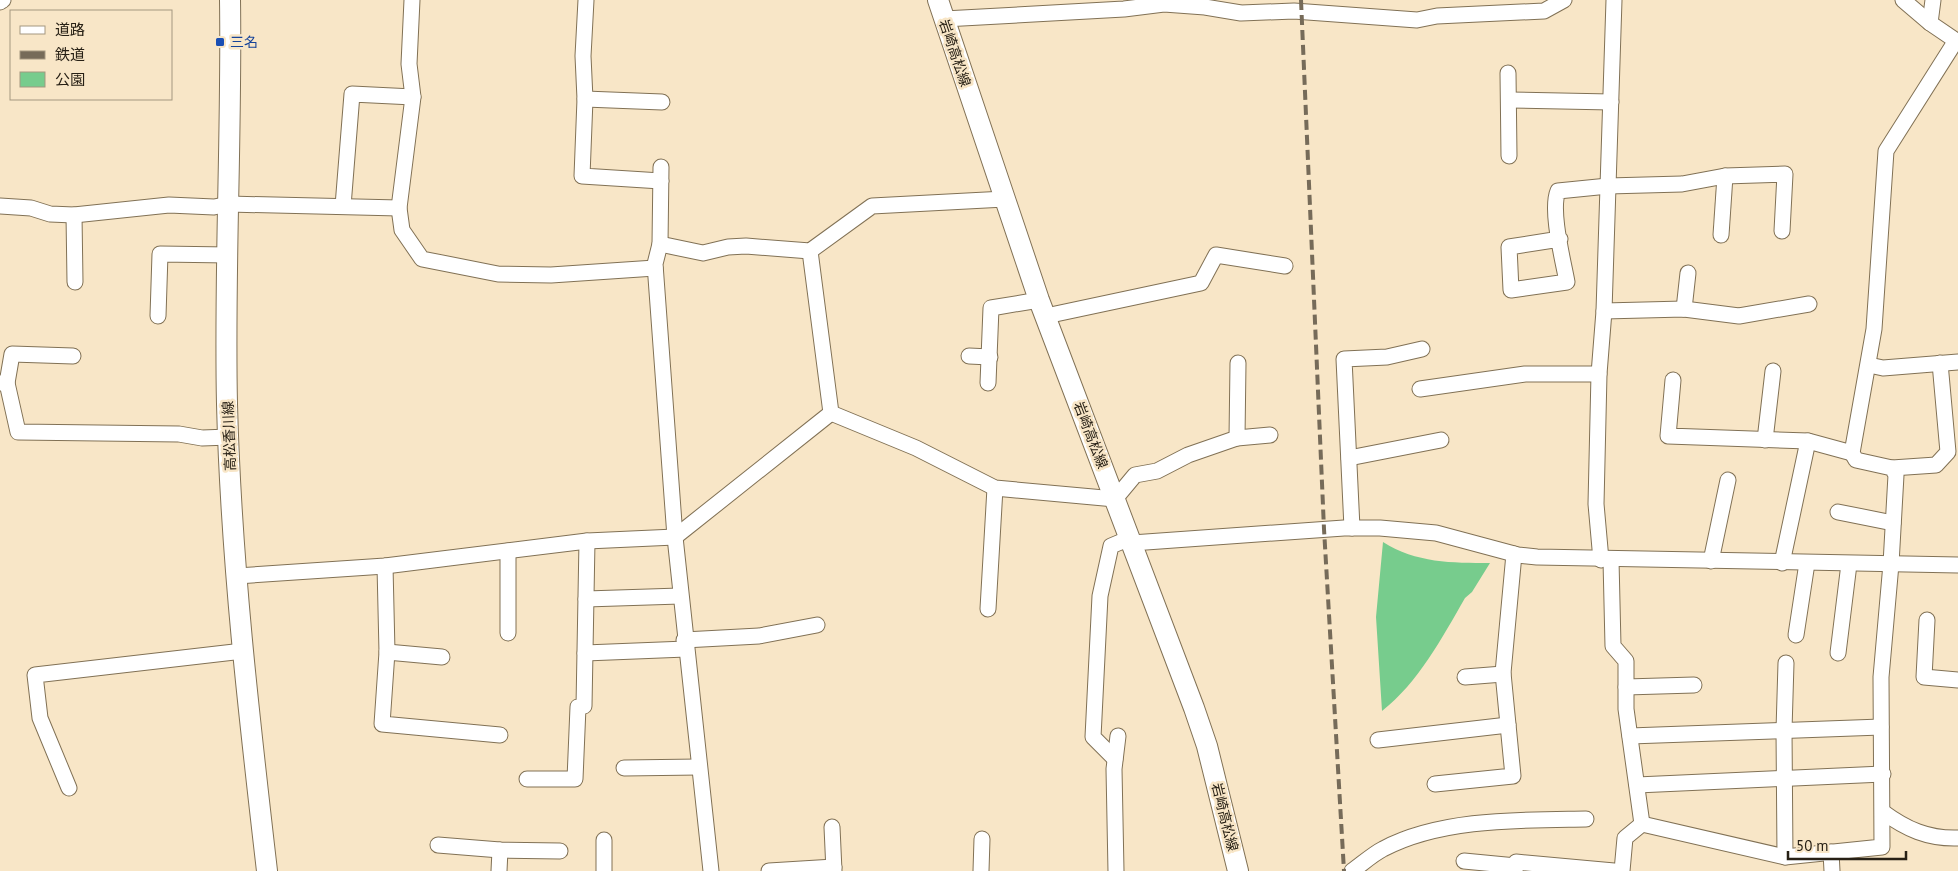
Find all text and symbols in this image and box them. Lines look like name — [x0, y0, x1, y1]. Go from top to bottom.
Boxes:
legend — [10, 10, 172, 100]
street label: 岩崎高松線 — [935, 17, 975, 89]
text: 道路 — [55, 20, 85, 39]
place label: 三名 — [230, 33, 258, 51]
marker: 三名 — [214, 36, 226, 48]
text: 鉄道 — [55, 45, 85, 64]
text: 公園 — [55, 70, 85, 89]
street label: 岩崎高松線 — [1070, 399, 1112, 471]
street label: 高松香川線 — [219, 401, 239, 471]
street label: 岩崎高松線 — [1208, 781, 1242, 853]
scale bar — [1788, 828, 1906, 860]
text: 50 m — [1796, 836, 1829, 855]

